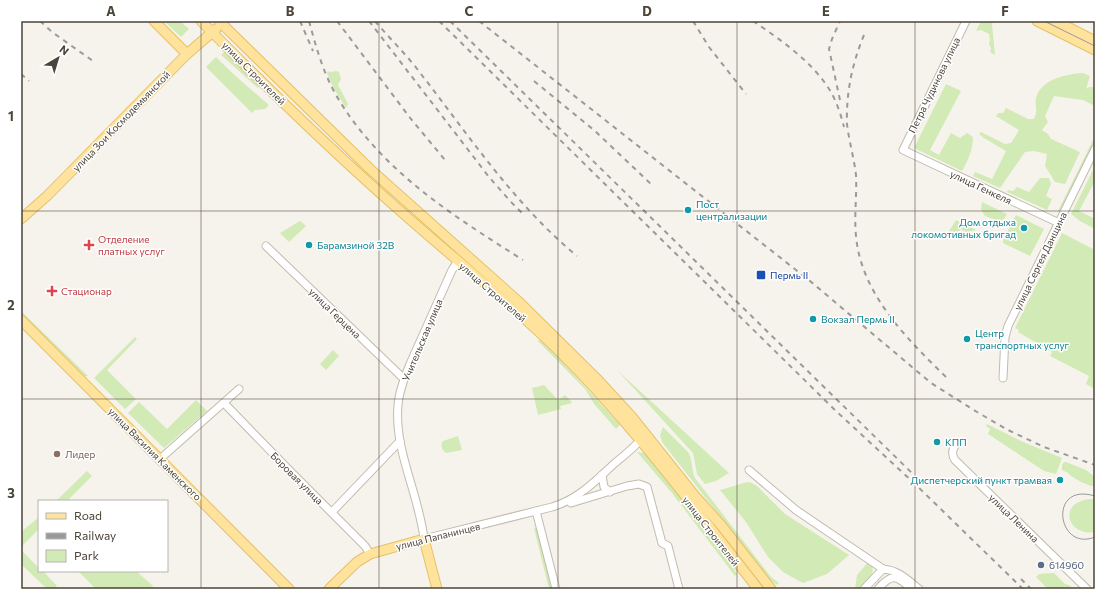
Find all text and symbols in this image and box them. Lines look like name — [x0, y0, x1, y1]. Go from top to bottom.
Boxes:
text: A — [106, 3, 116, 19]
text: B — [286, 3, 295, 19]
text: C — [465, 3, 474, 19]
text: D — [642, 3, 652, 19]
text: E — [822, 3, 830, 19]
text: F — [1001, 3, 1009, 19]
street label: Петра Чудинова улица — [906, 35, 962, 135]
north arrow — [38, 38, 78, 78]
street label: улица Строителей — [220, 39, 288, 107]
text: N — [57, 42, 72, 57]
street label: улица Зои Космодемьянской — [70, 68, 172, 174]
text: 1 — [8, 108, 14, 124]
street label: улица Генкеля — [948, 167, 1014, 207]
place label: Пост централизации — [696, 198, 767, 222]
marker: Пост централизации — [683, 205, 693, 215]
street label: улица Сергея Данщина — [1011, 210, 1069, 312]
place label: Дом отдыха локомотивных бригад — [911, 216, 1016, 240]
marker: Дом отдыха локомотивных бригад — [1019, 223, 1029, 233]
place label: Отделение платных услуг — [98, 233, 165, 257]
marker: Отделение платных услуг — [83, 239, 95, 251]
place label: Барамзиной 32В — [317, 239, 395, 251]
marker: Барамзиной 32В — [304, 240, 314, 250]
street label: улица Строителей — [457, 260, 529, 324]
marker: Пермь II — [755, 269, 767, 281]
place label: Пермь II — [770, 269, 808, 281]
marker: Стационар — [46, 285, 58, 297]
place label: Стационар — [61, 285, 112, 297]
street label: улица Герцена — [307, 285, 363, 341]
text: 2 — [7, 297, 15, 313]
street label: Учительская улица — [399, 297, 445, 383]
place label: Вокзал Пермь II — [821, 313, 895, 325]
marker: Вокзал Пермь II — [808, 314, 818, 324]
place label: Центр транспортных услуг — [975, 327, 1070, 351]
marker: Центр транспортных услуг — [962, 334, 972, 344]
street label: улица Василия Каменского — [106, 405, 204, 503]
place label: КПП — [945, 436, 967, 448]
marker: КПП — [932, 437, 942, 447]
place label: Лидер — [65, 448, 95, 460]
marker: Лидер — [52, 449, 62, 459]
street label: Боровая улица — [268, 449, 326, 507]
place label: Диспетчерский пункт трамвая — [911, 474, 1052, 486]
marker: Диспетчерский пункт трамвая — [1055, 475, 1065, 485]
text: 3 — [7, 485, 15, 501]
street label: улица Ленина — [987, 491, 1041, 545]
street label: улица Строителей — [680, 494, 742, 568]
legend — [38, 500, 168, 572]
text: Road — [74, 508, 102, 522]
street label: улица Папанинцев — [395, 520, 481, 552]
text: Railway — [74, 528, 116, 542]
text: Park — [74, 548, 100, 562]
place label: 614960 — [1049, 559, 1084, 571]
marker: 614960 — [1036, 560, 1046, 570]

